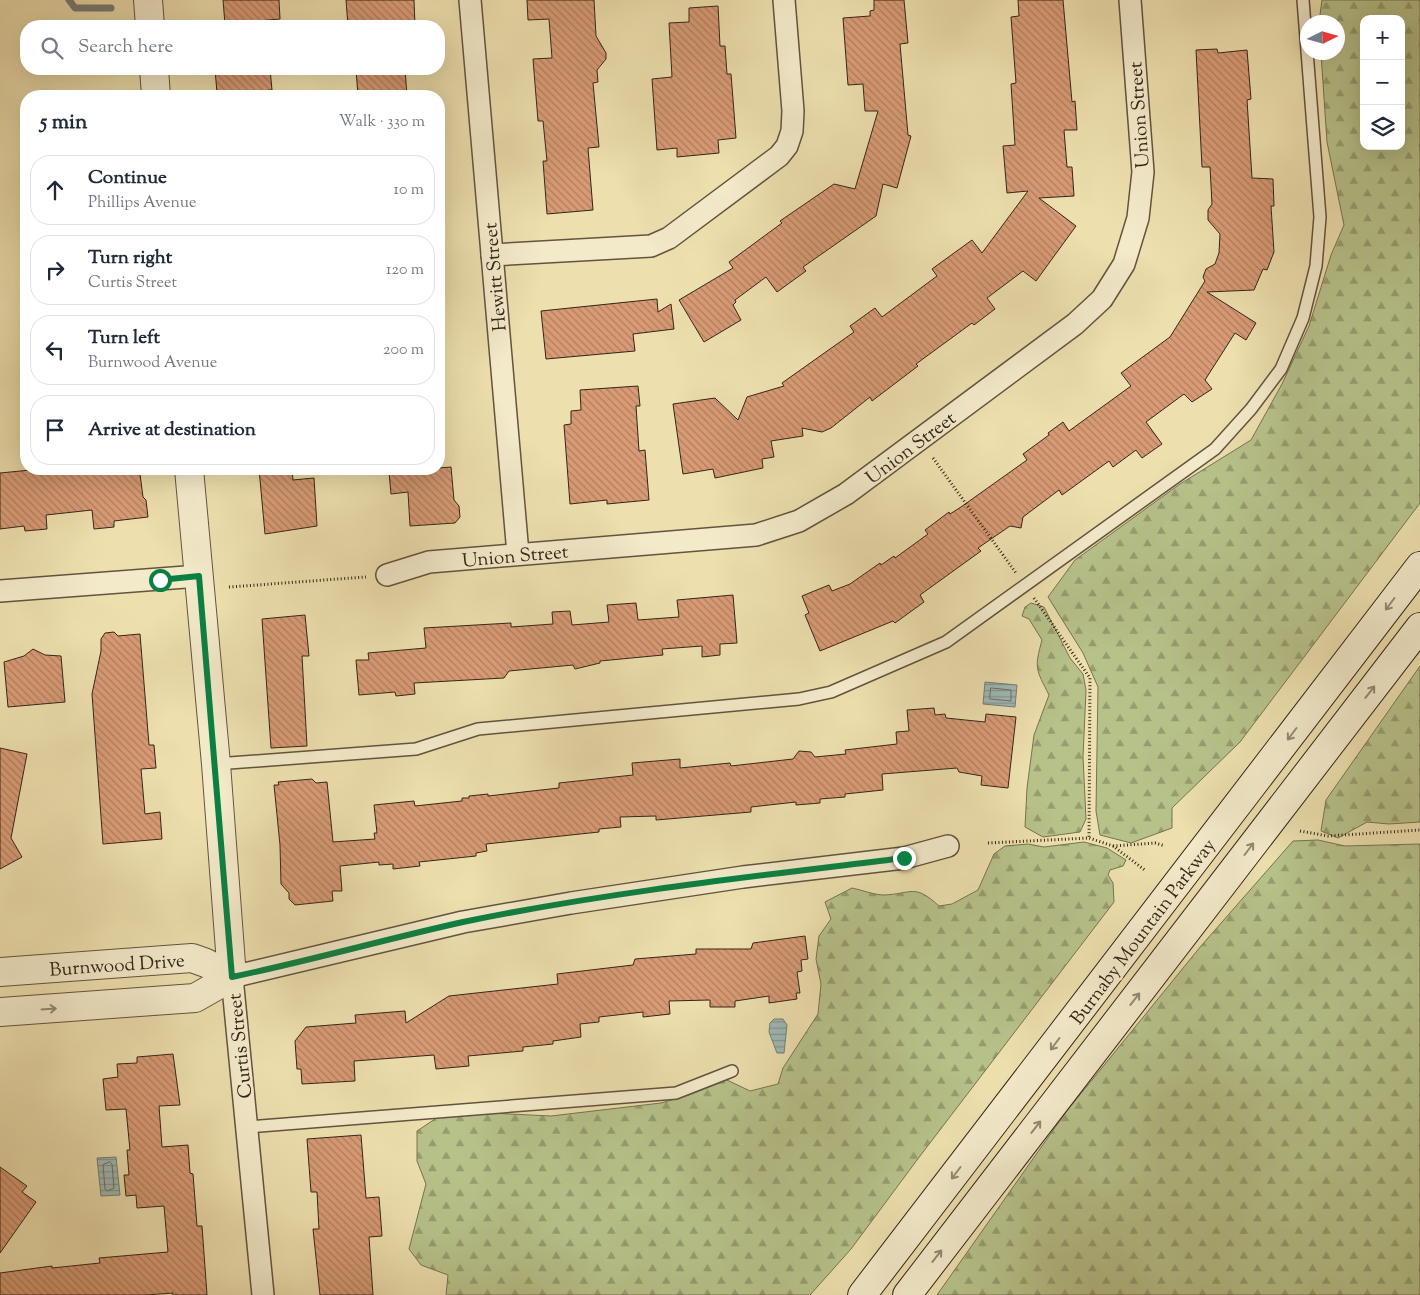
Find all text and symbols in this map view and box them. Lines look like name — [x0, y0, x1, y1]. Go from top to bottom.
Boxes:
north arrow — [1300, 15, 1345, 60]
map controls — [1360, 15, 1405, 150]
button: + — [1360, 15, 1405, 60]
search box — [20, 20, 445, 75]
icon: search — [38, 34, 66, 62]
text: Search here — [78, 34, 173, 61]
street label: Union Street — [1123, 60, 1158, 169]
button: − — [1360, 60, 1405, 105]
button: layers — [1360, 105, 1405, 150]
text: 5 min — [40, 108, 87, 138]
text: Walk · 330 m — [339, 111, 425, 134]
text: Continue — [88, 165, 167, 192]
icon: ahead — [41, 176, 69, 204]
text: 10 m — [394, 179, 424, 202]
text: Phillips Avenue — [88, 192, 196, 215]
street label: Hewitt Street — [478, 221, 515, 332]
text: Turn right — [88, 245, 172, 272]
icon: right — [41, 256, 69, 284]
text: 120 m — [386, 259, 424, 282]
text: Curtis Street — [88, 272, 177, 295]
text: Turn left — [88, 325, 160, 352]
icon: left — [41, 336, 69, 364]
text: 200 m — [383, 339, 424, 362]
text: Burnwood Avenue — [88, 352, 217, 375]
street label: Union Street — [861, 406, 963, 492]
icon: arrive — [41, 416, 69, 444]
text: Arrive at destination — [88, 417, 256, 444]
street label: Union Street — [461, 539, 570, 576]
route start — [149, 569, 172, 592]
one-way arrow — [1385, 598, 1396, 611]
one-way arrow — [1365, 685, 1375, 699]
one-way arrow — [1287, 727, 1297, 741]
street label: Burnaby Mountain Parkway — [1065, 833, 1223, 1031]
one-way arrow — [1244, 843, 1255, 856]
route end — [893, 847, 916, 870]
street label: Burnwood Drive — [49, 948, 186, 985]
street label: Curtis Street — [222, 991, 260, 1100]
one-way arrow — [1129, 993, 1140, 1006]
one-way arrow — [40, 1004, 56, 1013]
one-way arrow — [1050, 1037, 1060, 1051]
one-way arrow — [1030, 1121, 1041, 1134]
one-way arrow — [951, 1166, 961, 1180]
one-way arrow — [931, 1250, 942, 1263]

